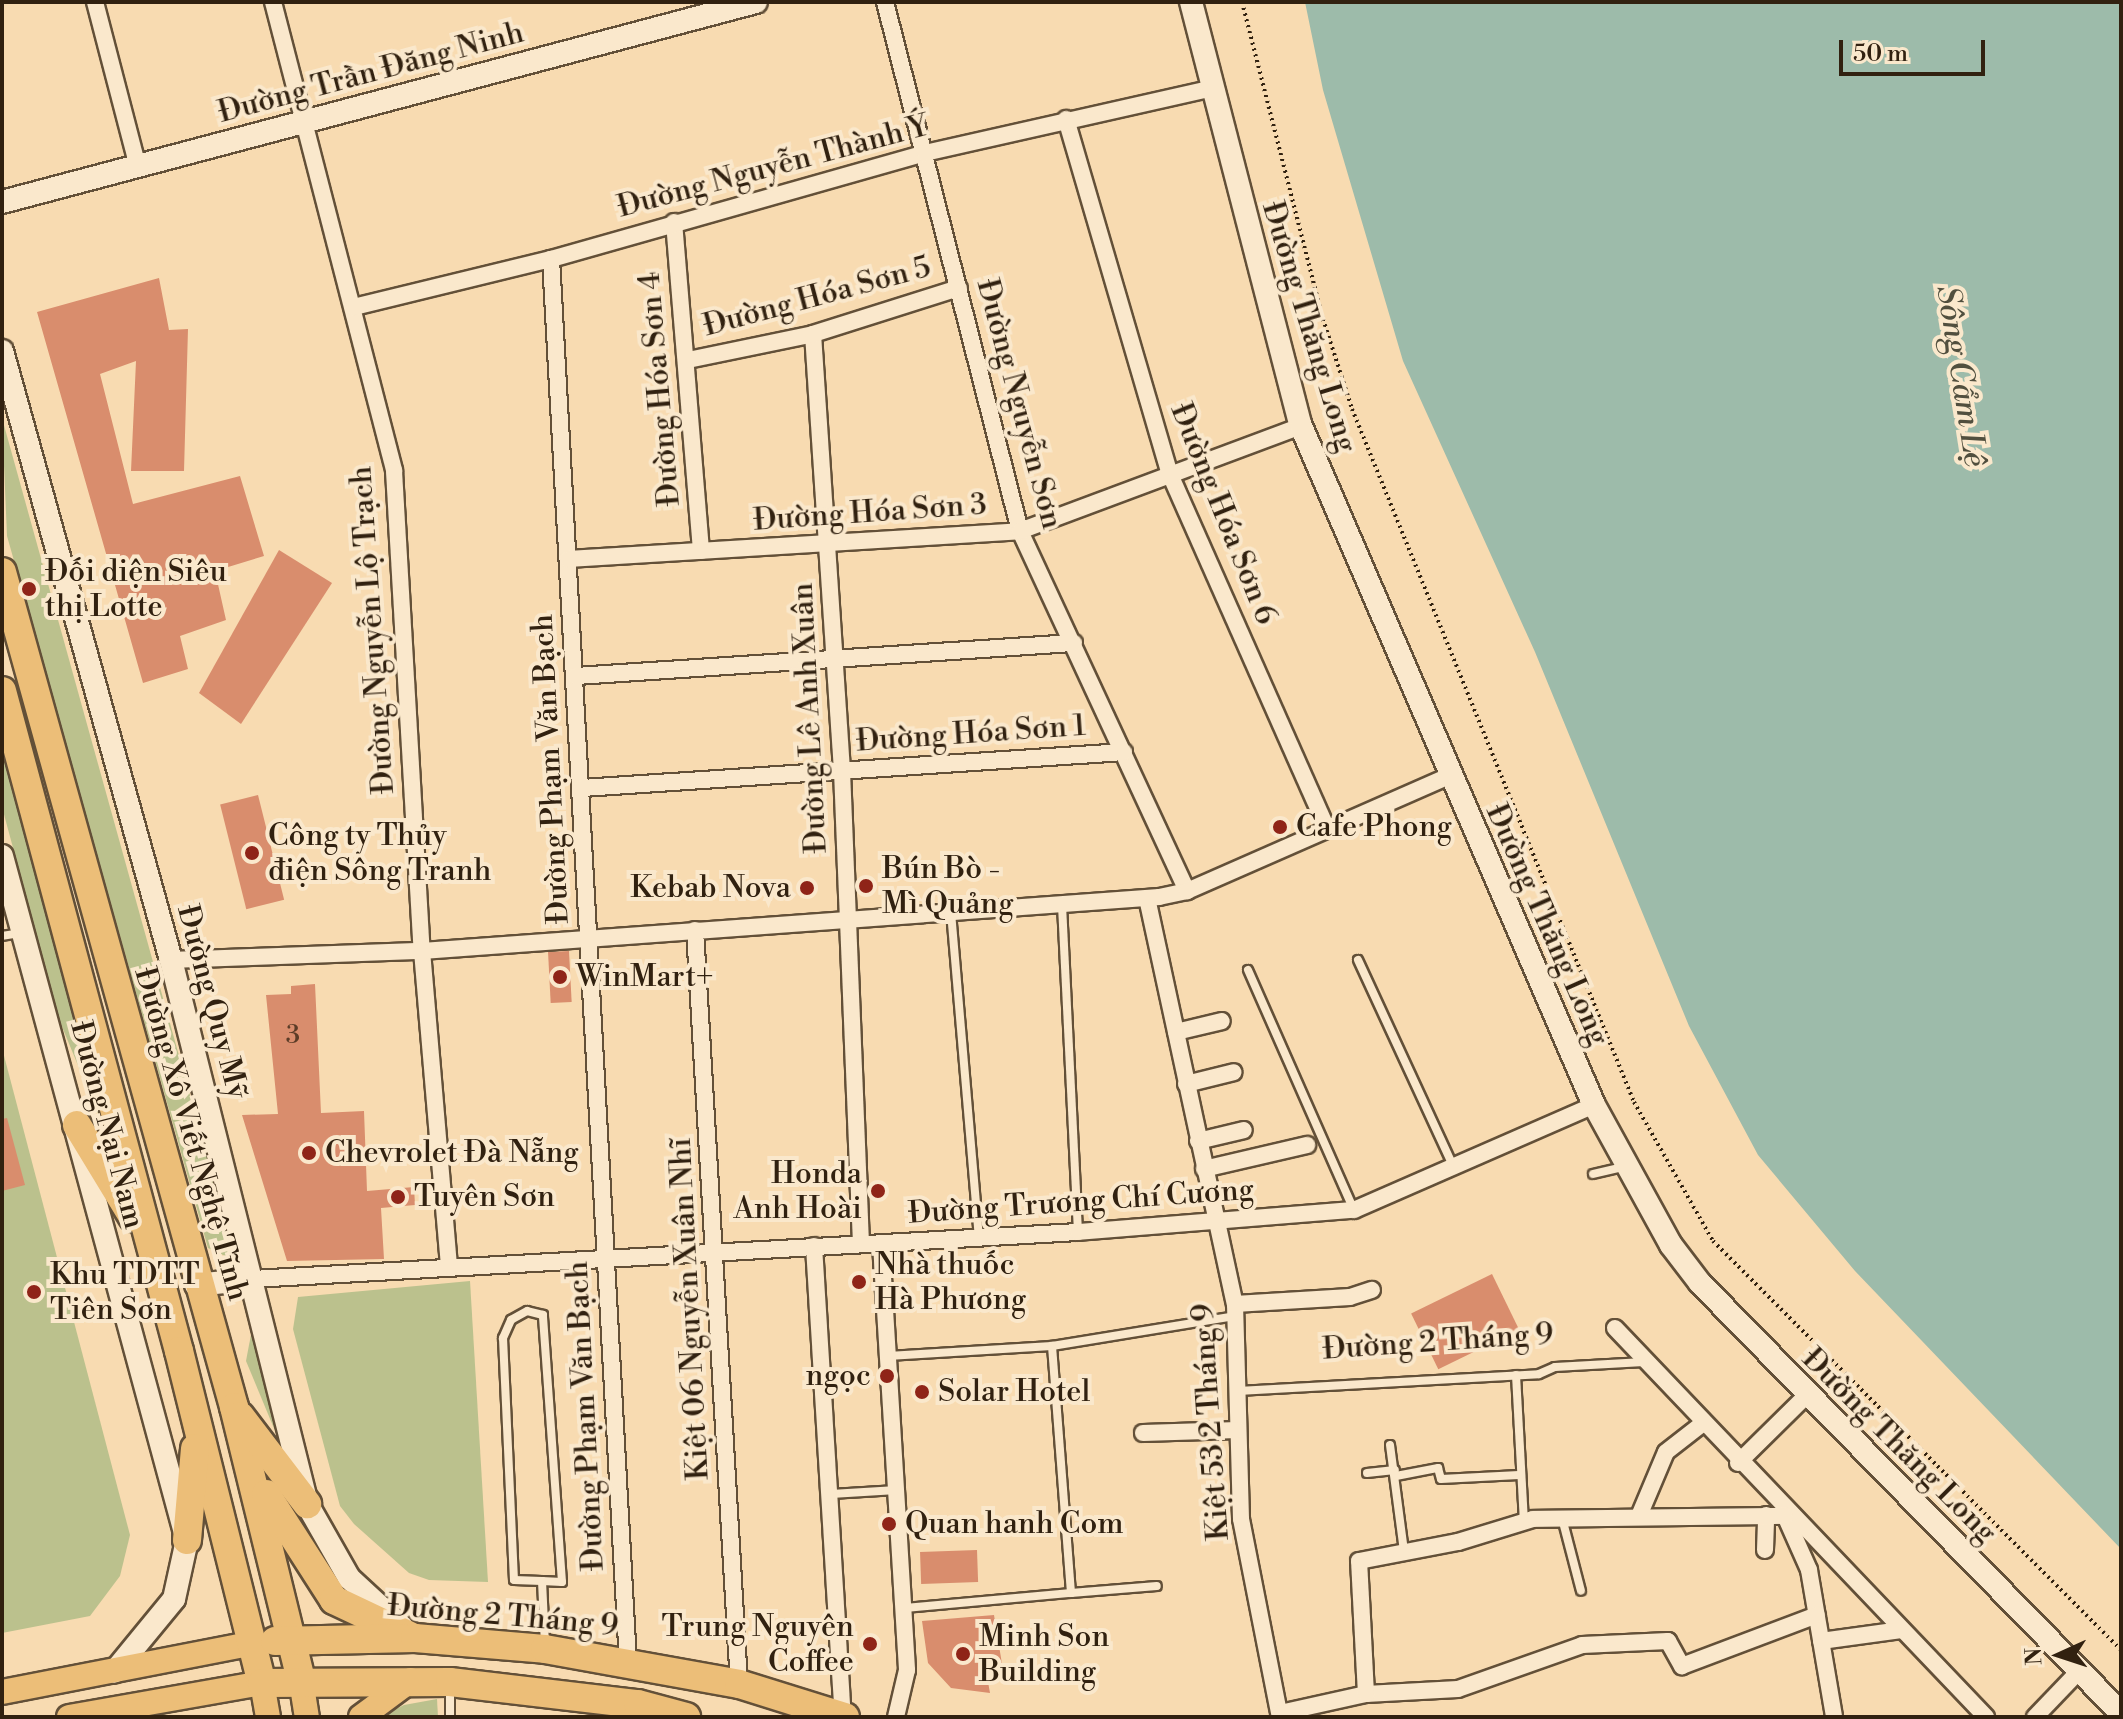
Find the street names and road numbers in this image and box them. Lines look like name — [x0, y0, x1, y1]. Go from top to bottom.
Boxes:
street label: Đường Trần Đăng Ninh — [214, 15, 528, 131]
street label: Đường Nguyễn Thành Ý — [614, 108, 932, 226]
street label: Đường Thăng Long — [1254, 197, 1364, 457]
street label: Đường Hóa Sơn 5 — [699, 249, 935, 345]
street label: Đường Hóa Sơn 4 — [632, 270, 688, 508]
street label: Đường Nguyễn Sơn — [968, 275, 1070, 533]
street label: Đường Hóa Sơn 6 — [1162, 398, 1284, 630]
street label: Đường Nguyễn Lộ Trạch — [344, 465, 402, 795]
street label: Đường Hóa Sơn 3 — [752, 487, 988, 539]
street label: Đường Lê Anh Xuân — [785, 582, 835, 854]
street label: Đường Phạm Văn Bạch — [525, 613, 577, 925]
street label: Đường Hóa Sơn 1 — [855, 708, 1087, 760]
street label: Đường Thăng Long — [1478, 799, 1616, 1051]
street label: Đường Quy Mỹ — [169, 901, 255, 1103]
street label: Đường Xô Viết Nghệ Tĩnh — [126, 963, 256, 1305]
street label: Đường Nại Nam — [62, 1017, 152, 1233]
street label: Kiệt 06 Nguyễn Xuân Nhĩ — [663, 1137, 717, 1481]
street label: Đường Trương Chí Cương — [907, 1172, 1255, 1232]
street label: Đường Phạm Văn Bạch — [560, 1260, 612, 1572]
street label: Kiệt 53 2 Tháng 9 — [1185, 1302, 1237, 1542]
street label: Đường 2 Tháng 9 — [1321, 1316, 1555, 1368]
street label: Đường Thăng Long — [1794, 1341, 2004, 1551]
street label: Đường 2 Tháng 9 — [386, 1588, 620, 1644]

